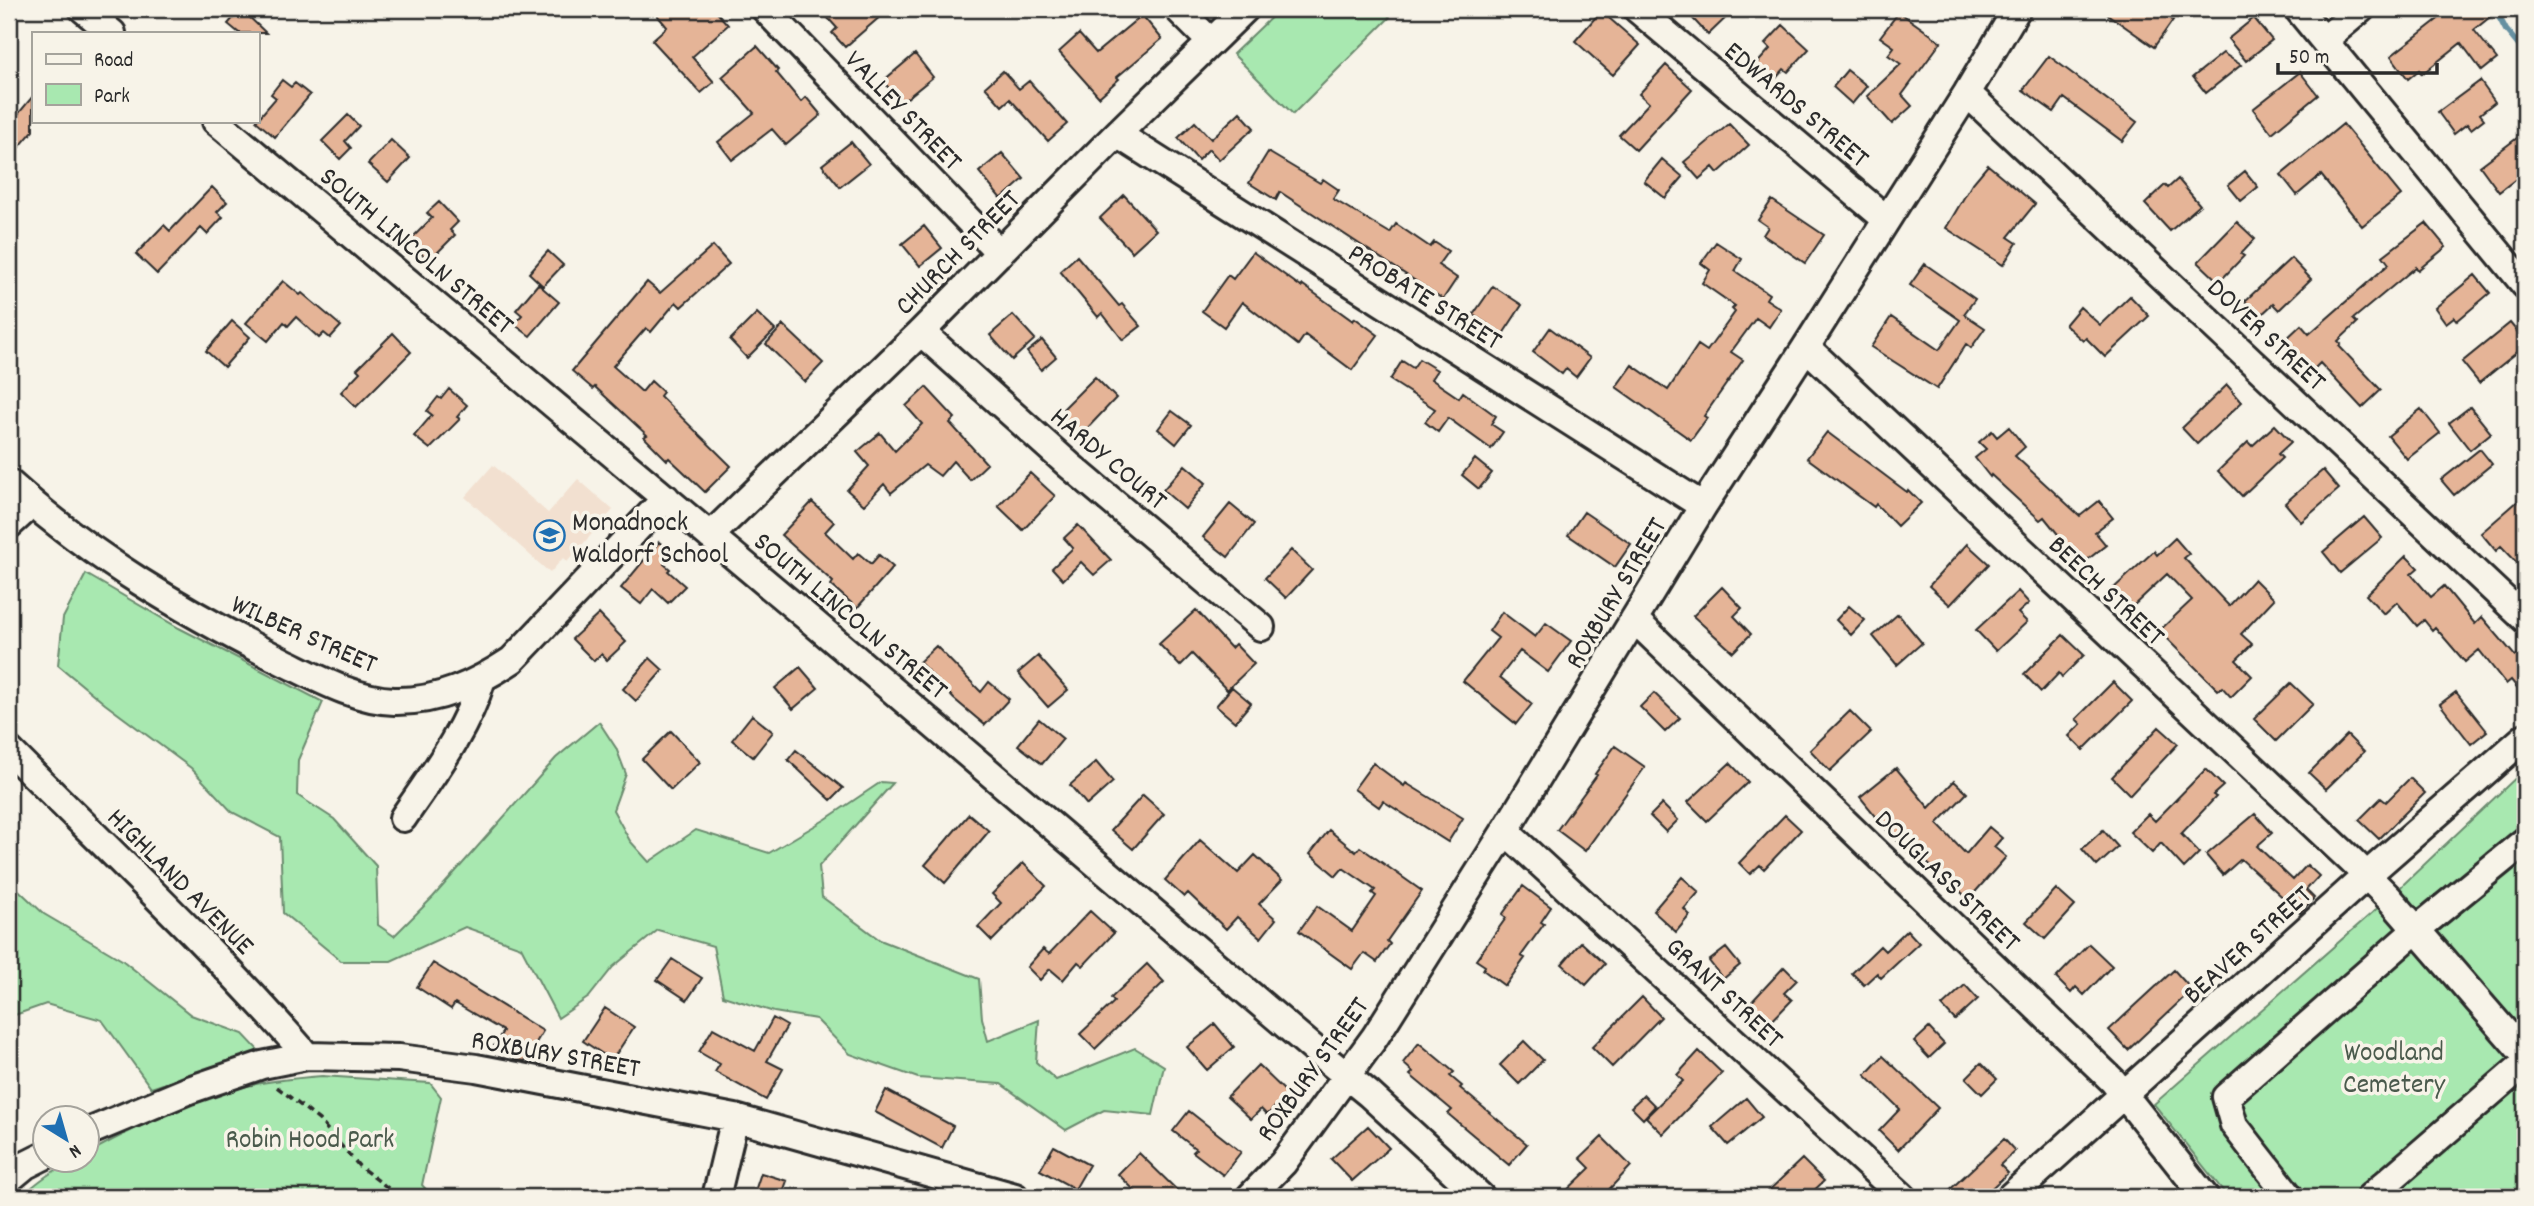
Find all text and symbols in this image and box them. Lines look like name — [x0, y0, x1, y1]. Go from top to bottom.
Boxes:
legend — [32, 32, 259, 122]
scale bar — [2278, 32, 2438, 76]
street label: EDWARDS STREET — [1713, 34, 1876, 180]
street label: VALLEY STREET — [833, 43, 970, 182]
text: 50 m — [2289, 44, 2329, 74]
text: Road — [94, 47, 133, 77]
text: Park — [94, 83, 130, 113]
street label: SOUTH LINCOLN STREET — [309, 159, 521, 346]
street label: CHURCH STREET — [888, 183, 1032, 327]
street label: PROBATE STREET — [1338, 236, 1508, 363]
street label: DOVER STREET — [2196, 271, 2333, 403]
street label: HARDY COURT — [1039, 400, 1174, 522]
place label: Monadnock Waldorf School — [572, 505, 728, 577]
street label: ROXBURY STREET — [1557, 511, 1679, 678]
school or university icon: Monadnock Waldorf School — [532, 519, 566, 553]
street label: SOUTH LINCOLN STREET — [743, 524, 955, 711]
street label: BEECH STREET — [2037, 528, 2172, 657]
street label: WILBER STREET — [224, 587, 382, 687]
street label: HIGHLAND AVENUE — [96, 801, 262, 967]
street label: DOUGLASS STREET — [1863, 802, 2028, 963]
street label: BEAVER STREET — [2176, 878, 2323, 1016]
street label: GRANT STREET — [1655, 929, 1790, 1060]
street label: ROXBURY STREET — [1249, 990, 1381, 1152]
street label: ROXBURY STREET — [468, 1022, 643, 1091]
park label: Woodland Cemetery — [2343, 1035, 2446, 1107]
north arrow — [32, 1104, 102, 1174]
park label: Robin Hood Park — [225, 1122, 395, 1162]
text: N — [62, 1136, 86, 1163]

